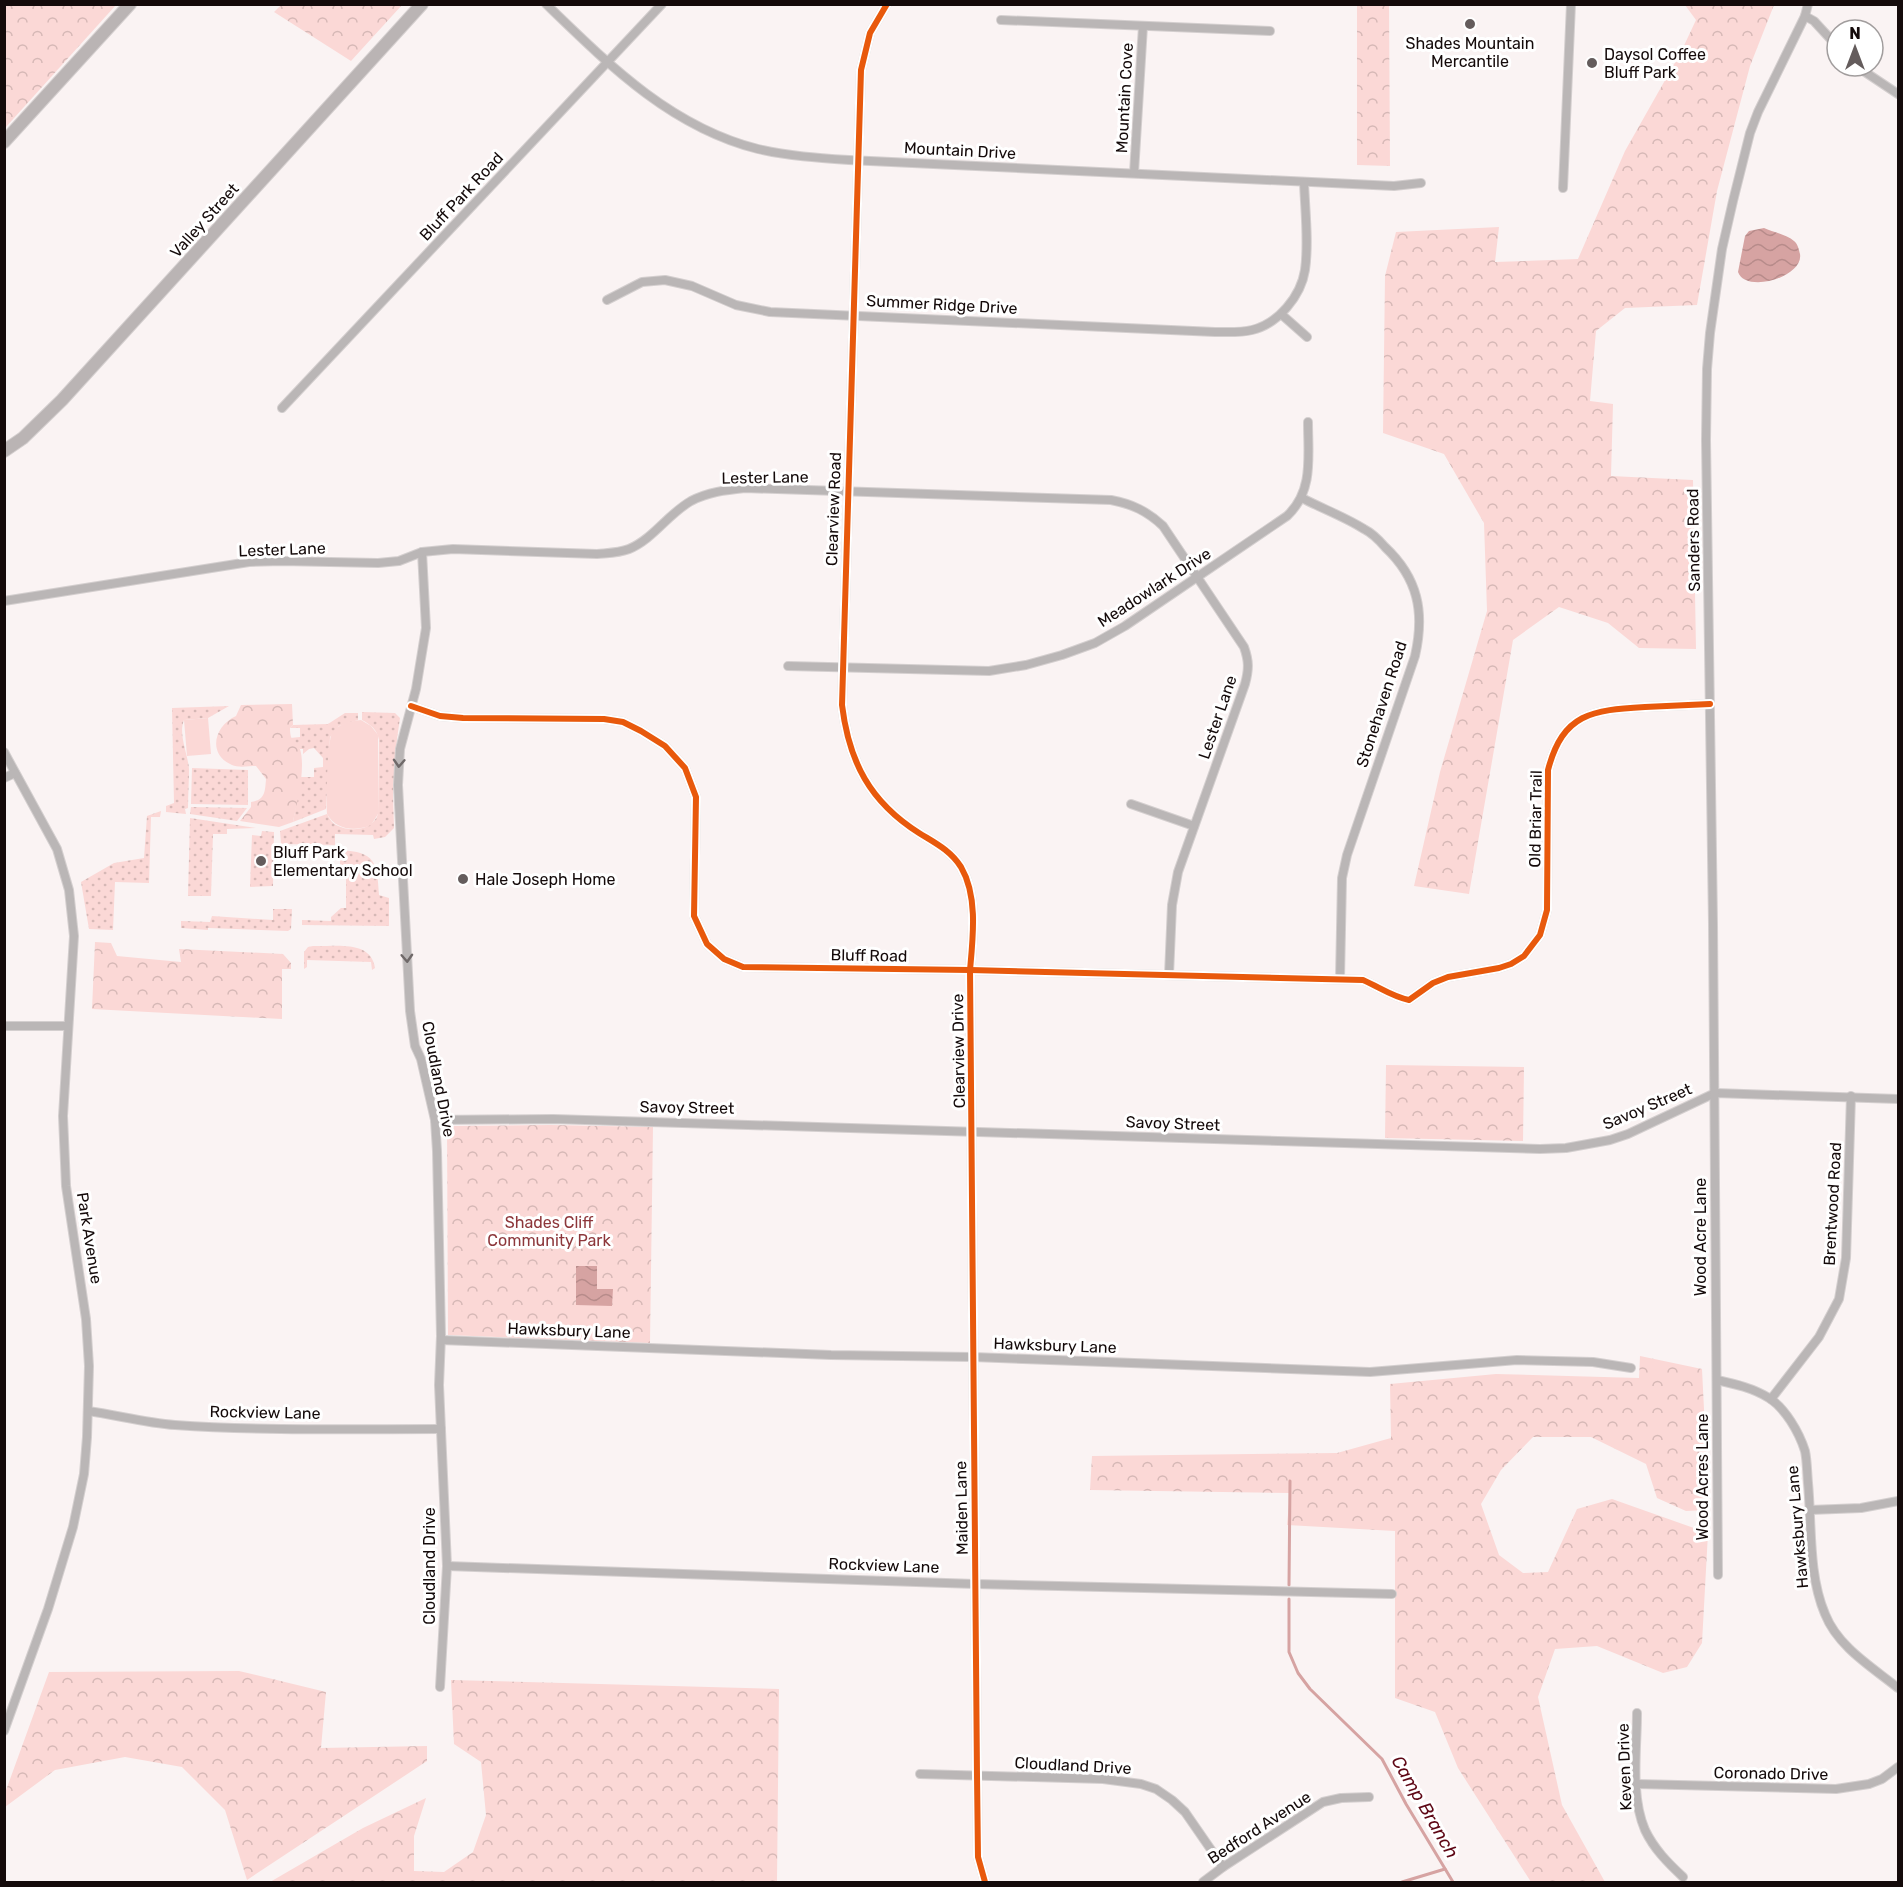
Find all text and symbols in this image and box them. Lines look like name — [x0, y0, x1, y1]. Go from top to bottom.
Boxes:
marker: Shades Mountain Mercantile — [1463, 17, 1477, 31]
north arrow — [1825, 18, 1885, 78]
text: N — [1849, 24, 1861, 43]
place label: Shades Mountain Mercantile — [1406, 34, 1534, 71]
street label: Mountain Cove — [1112, 42, 1137, 154]
place label: Daysol Coffee Bluff Park — [1604, 45, 1706, 82]
marker: Daysol Coffee Bluff Park — [1585, 56, 1599, 70]
street label: Mountain Drive — [903, 138, 1017, 163]
street label: Bluff Park Road — [416, 148, 507, 244]
street label: Valley Street — [166, 179, 243, 261]
street label: Summer Ridge Drive — [866, 291, 1018, 318]
street label: Clearview Road — [822, 452, 845, 566]
street label: Lester Lane — [721, 467, 809, 488]
street label: Sanders Road — [1683, 488, 1704, 592]
street label: Lester Lane — [238, 538, 326, 561]
street label: Meadowlark Drive — [1094, 544, 1214, 631]
street label: Stonehaven Road — [1352, 639, 1411, 770]
street label: Lester Lane — [1194, 673, 1241, 762]
one-way arrow — [392, 759, 405, 768]
street label: Old Briar Trail — [1525, 770, 1546, 868]
place label: Bluff Park Elementary School — [273, 843, 413, 880]
marker: Bluff Park Elementary School — [254, 854, 268, 868]
place label: Hale Joseph Home — [475, 870, 616, 889]
marker: Hale Joseph Home — [456, 872, 470, 886]
street label: Bluff Road — [830, 945, 908, 966]
one-way arrow — [400, 953, 413, 962]
street label: Clearview Drive — [948, 993, 969, 1109]
street label: Cloudland Drive — [418, 1020, 459, 1138]
street label: Savoy Street — [1600, 1079, 1694, 1134]
street label: Savoy Street — [640, 1097, 734, 1118]
street label: Savoy Street — [1125, 1112, 1221, 1135]
street label: Brentwood Road — [1820, 1142, 1845, 1266]
street label: Wood Acre Lane — [1691, 1178, 1710, 1296]
street label: Park Avenue — [73, 1191, 106, 1285]
park label: Shades Cliff Community Park — [487, 1213, 611, 1250]
street label: Hawksbury Lane — [507, 1319, 631, 1342]
street label: Hawksbury Lane — [993, 1334, 1117, 1357]
street label: Rockview Lane — [209, 1402, 321, 1423]
street label: Wood Acres Lane — [1693, 1414, 1712, 1540]
street label: Maiden Lane — [951, 1461, 972, 1555]
street label: Hawksbury Lane — [1783, 1465, 1812, 1589]
street label: Cloudland Drive — [420, 1507, 439, 1625]
street label: Rockview Lane — [828, 1554, 940, 1577]
street label: Keven Drive — [1613, 1723, 1636, 1811]
water label: Camp Branch — [1387, 1752, 1463, 1862]
street label: Cloudland Drive — [1014, 1753, 1132, 1778]
street label: Coronado Drive — [1714, 1763, 1828, 1784]
street label: Bedford Avenue — [1204, 1787, 1315, 1868]

